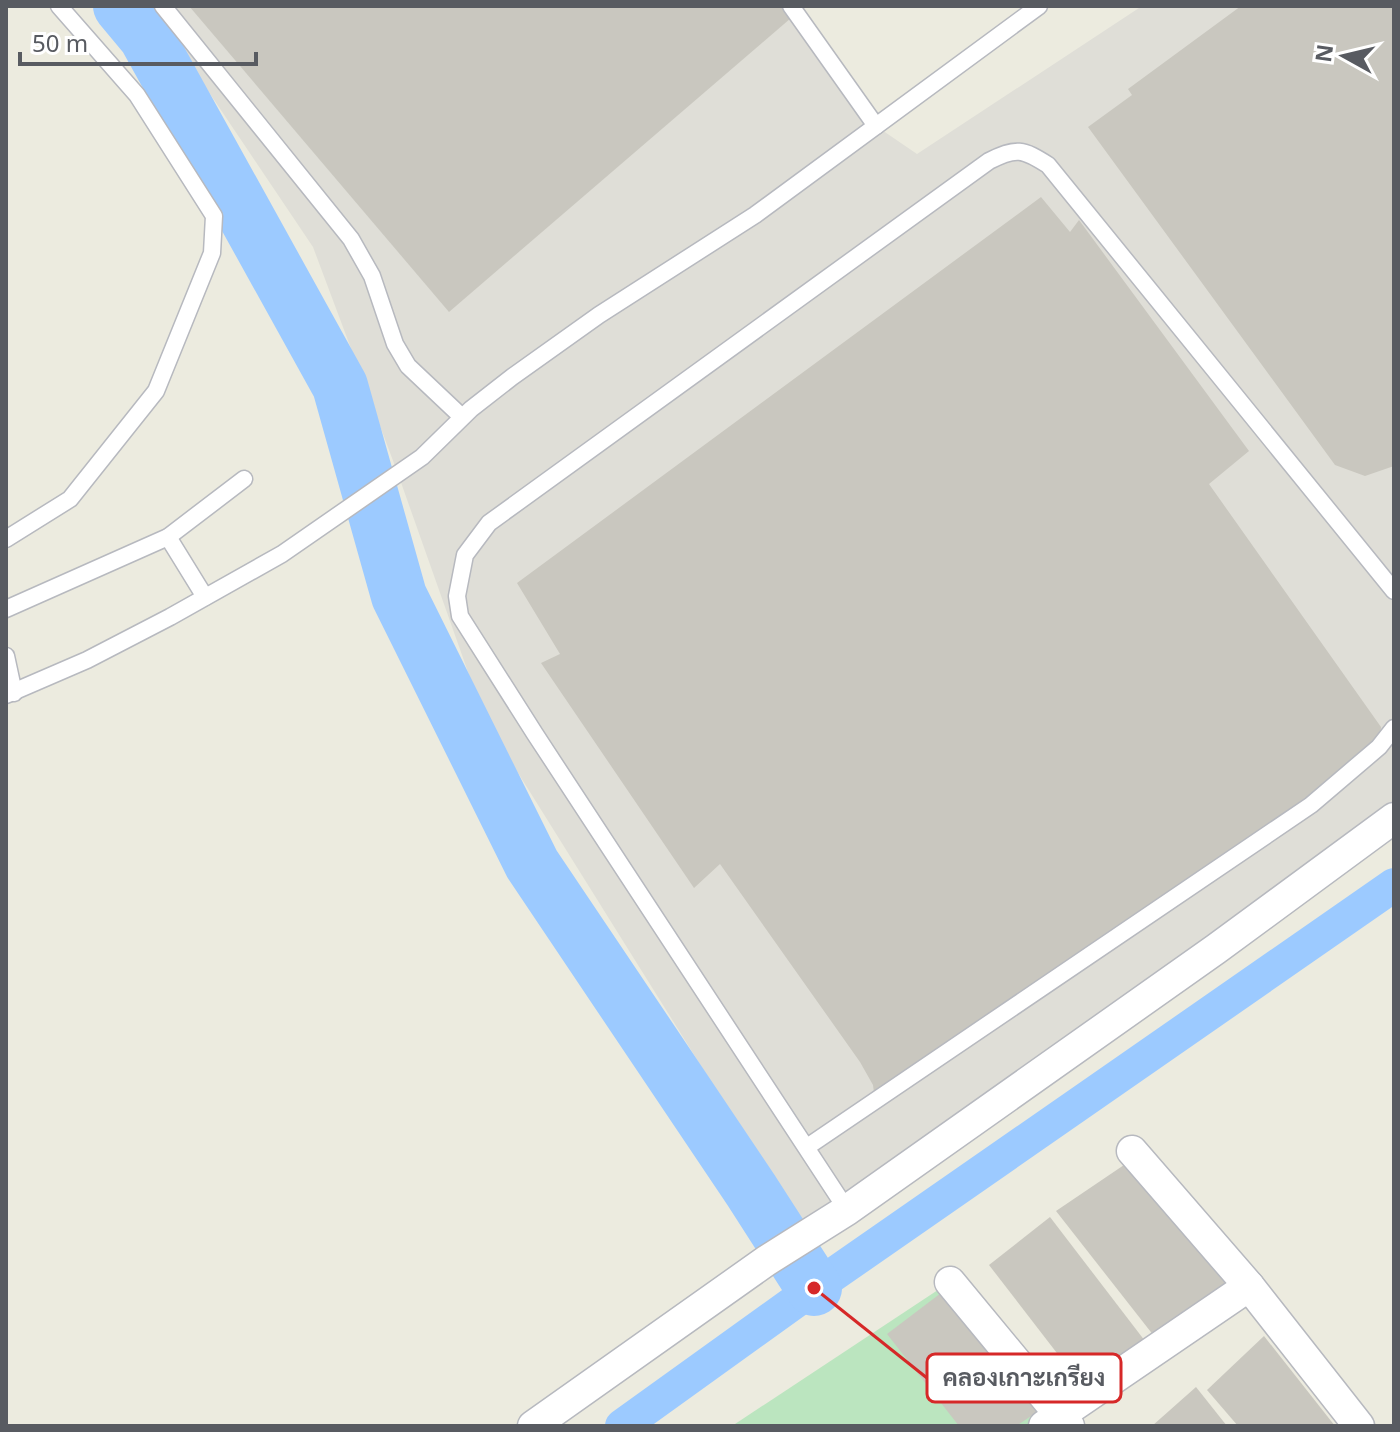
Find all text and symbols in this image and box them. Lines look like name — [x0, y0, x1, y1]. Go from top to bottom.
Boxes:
scale bar — [20, 16, 256, 66]
north arrow — [1304, 16, 1384, 96]
text: 50 m — [32, 26, 88, 59]
text: N — [1307, 42, 1339, 64]
callout: คลองเกาะเกรียง — [927, 1354, 1121, 1402]
text: คลองเกาะเกรียง — [943, 1360, 1105, 1393]

